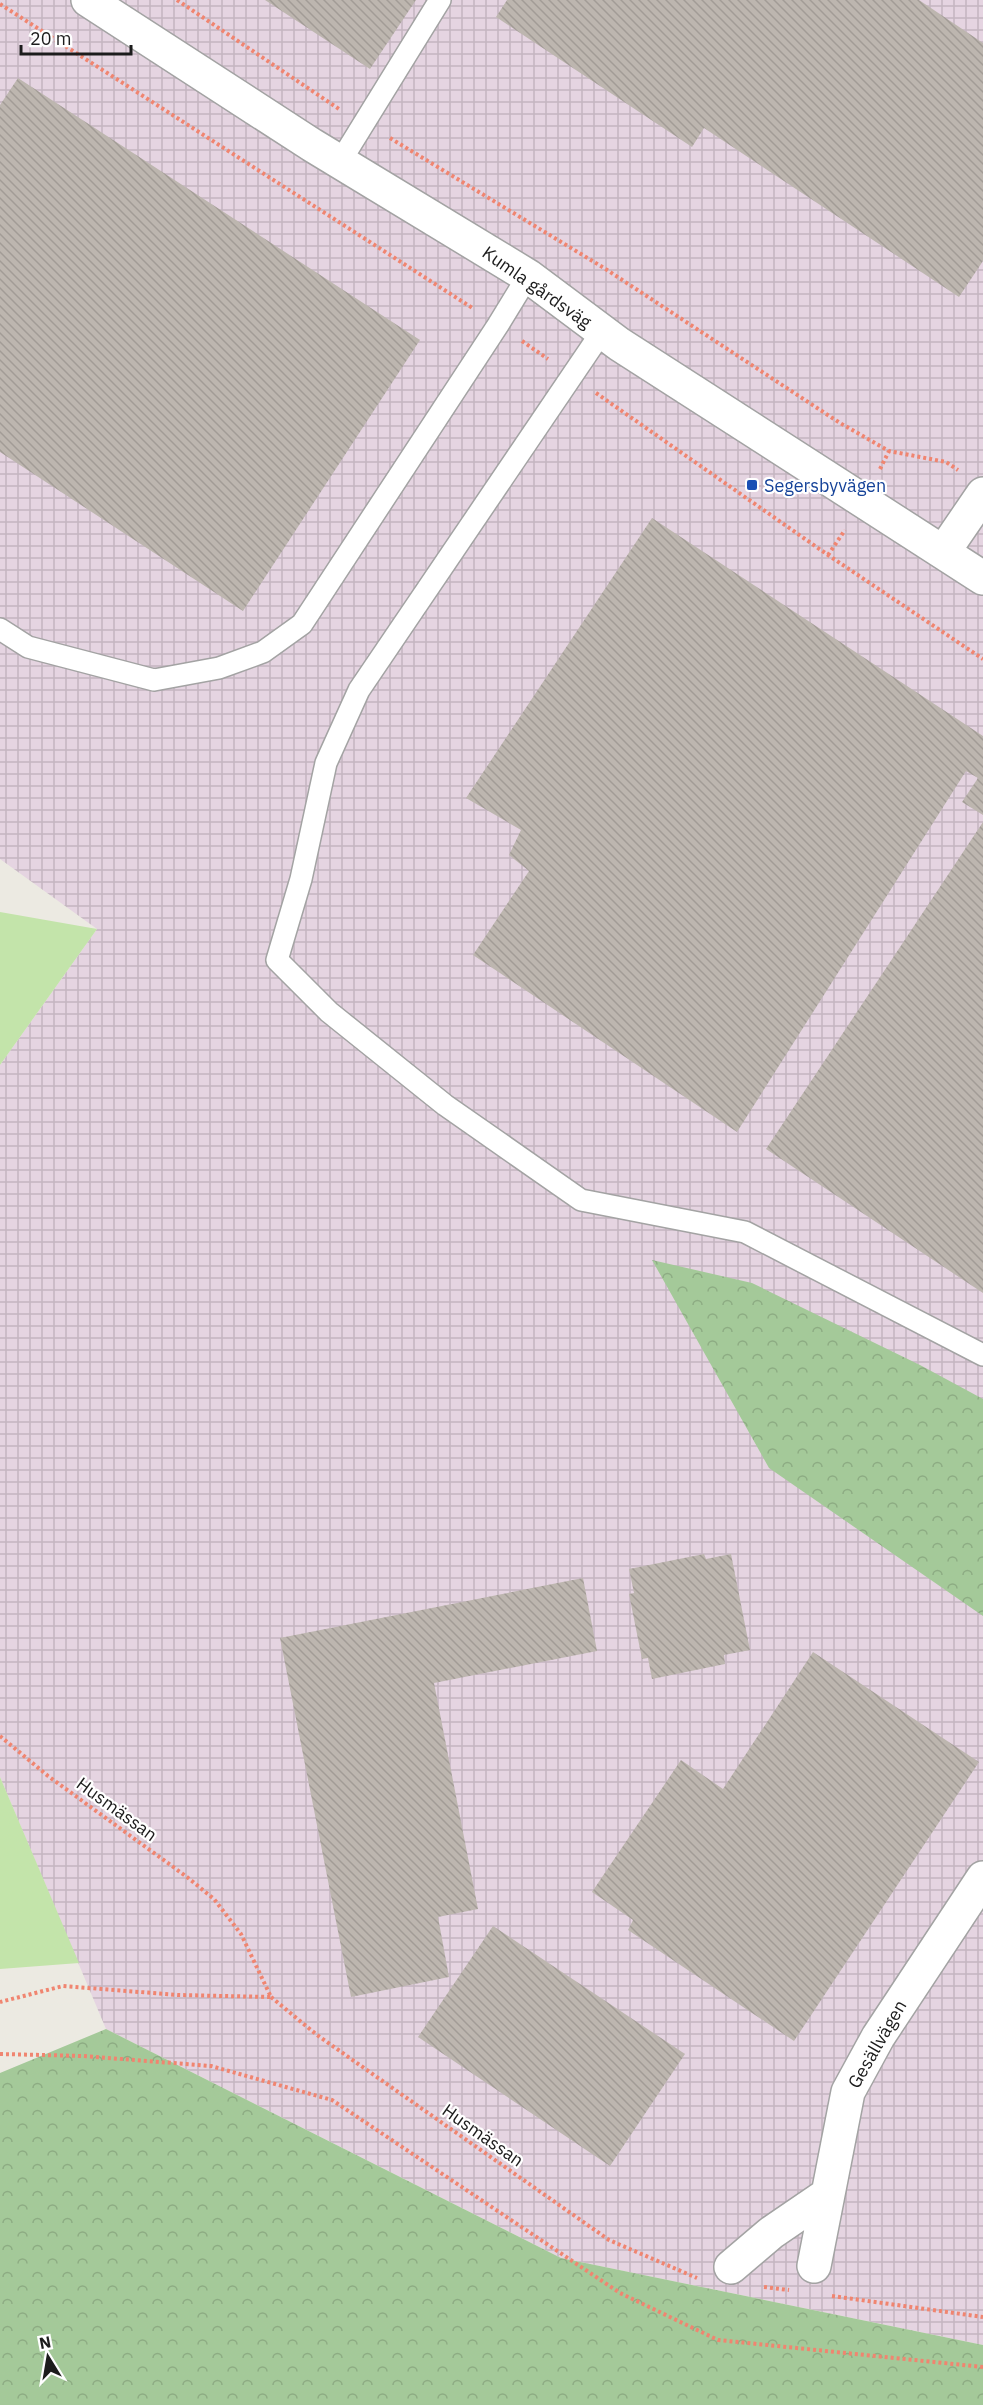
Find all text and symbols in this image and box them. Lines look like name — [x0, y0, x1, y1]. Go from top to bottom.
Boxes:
scale bar — [21, 18, 130, 56]
text: 20 m — [30, 27, 72, 50]
street label: Kumla gårdsväg — [478, 241, 597, 333]
place label: Segersbyvägen — [764, 474, 886, 497]
marker: Segersbyvägen — [745, 478, 759, 492]
street label: Husmässan — [72, 1772, 162, 1846]
street label: Gesällvägen — [843, 1996, 911, 2092]
street label: Husmässan — [438, 2099, 528, 2171]
north arrow — [18, 2327, 78, 2387]
text: N — [38, 2331, 53, 2353]

